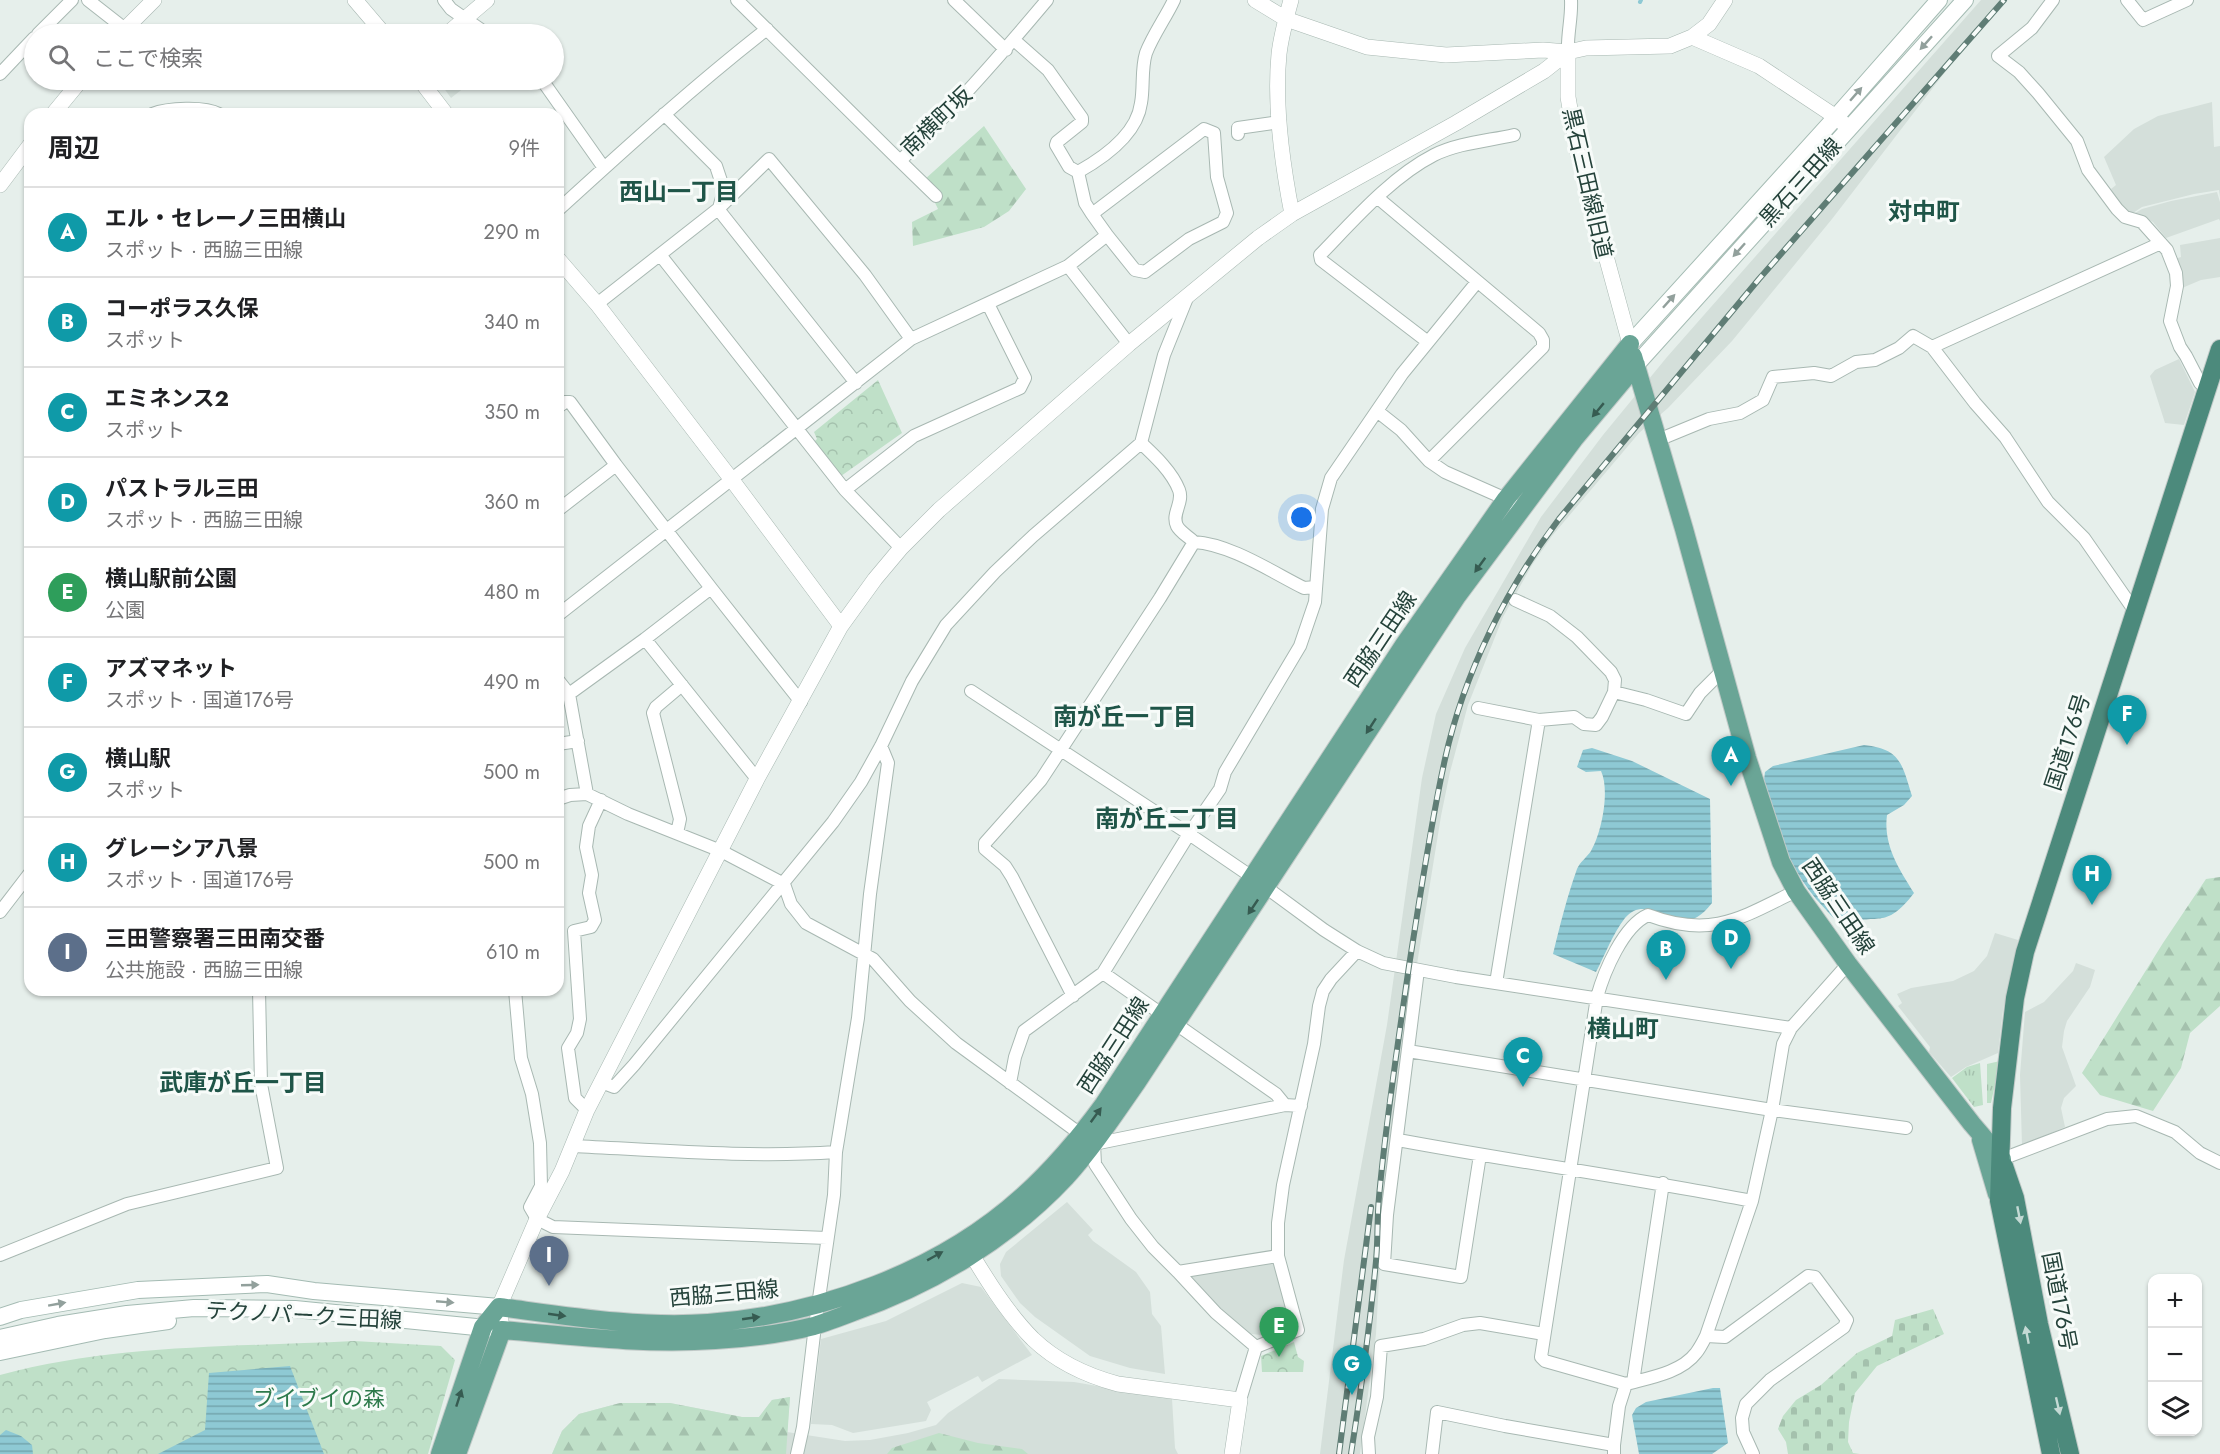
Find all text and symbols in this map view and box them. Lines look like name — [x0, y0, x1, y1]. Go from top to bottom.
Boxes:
search box — [24, 24, 564, 90]
one-way arrow — [1920, 35, 1933, 50]
icon: search — [45, 41, 78, 74]
text: ここで検索 — [93, 42, 203, 74]
street label: 南横町坂 — [893, 79, 979, 163]
one-way arrow — [1849, 87, 1862, 102]
street label: 黒石三田線旧道 — [1555, 104, 1621, 262]
text: 周辺 — [48, 129, 100, 167]
street label: 黒石三田線 — [1751, 130, 1849, 234]
text: 9件 — [508, 134, 540, 163]
district label: 西山一丁目 — [619, 174, 739, 209]
district label: 対中町 — [1888, 194, 1960, 229]
text: エル・セレーノ三田横山 — [105, 202, 346, 234]
text: A — [60, 218, 75, 247]
text: 290 m — [484, 218, 540, 247]
text: スポット · 西脇三田線 — [105, 236, 303, 265]
one-way arrow — [1732, 243, 1746, 258]
text: コーポラス久保 — [105, 292, 259, 324]
one-way arrow — [1662, 294, 1675, 309]
text: B — [61, 308, 74, 337]
text: 340 m — [484, 308, 540, 337]
text: スポット — [105, 326, 185, 355]
text: エミネンス2 — [105, 382, 229, 414]
text: C — [60, 398, 75, 427]
text: 350 m — [484, 398, 540, 427]
one-way arrow — [1592, 402, 1605, 418]
text: スポット — [105, 416, 185, 445]
text: パストラル三田 — [105, 472, 259, 504]
text: D — [60, 488, 75, 517]
text: 360 m — [484, 488, 540, 517]
your location — [1287, 503, 1316, 532]
text: スポット · 西脇三田線 — [105, 506, 303, 535]
one-way arrow — [1474, 556, 1486, 572]
text: 横山駅前公園 — [105, 562, 237, 594]
text: E — [61, 578, 74, 607]
text: 480 m — [484, 578, 540, 607]
street label: 西脇三田線 — [1336, 584, 1424, 694]
text: 公園 — [105, 596, 145, 625]
text: アズマネット — [105, 652, 237, 684]
text: F — [62, 668, 73, 697]
text: 490 m — [483, 668, 540, 697]
text: スポット · 国道176号 — [105, 686, 294, 715]
street label: 国道176号 — [2036, 689, 2098, 795]
pin: F — [2108, 696, 2146, 745]
district label: 南が丘一丁目 — [1053, 699, 1197, 734]
one-way arrow — [1365, 718, 1377, 734]
pin: A — [1712, 736, 1750, 786]
text: 横山駅 — [105, 742, 171, 774]
text: G — [59, 758, 76, 787]
text: 500 m — [483, 758, 540, 787]
text: スポット — [105, 776, 185, 805]
district label: 南が丘二丁目 — [1095, 801, 1239, 836]
text: グレーシア八景 — [105, 832, 259, 864]
text: H — [60, 848, 75, 877]
text: 500 m — [483, 848, 540, 877]
street label: 西脇三田線 — [1795, 851, 1883, 961]
pin: H — [2072, 856, 2112, 905]
text: スポット · 国道176号 — [105, 866, 294, 895]
one-way arrow — [1248, 899, 1259, 915]
pin: D — [1712, 920, 1750, 969]
text: 三田警察署三田南交番 — [105, 922, 325, 954]
pin: B — [1646, 930, 1686, 980]
text: I — [64, 938, 71, 967]
text: 610 m — [486, 938, 540, 967]
text: 公共施設 · 西脇三田線 — [105, 956, 303, 985]
street label: 西脇三田線 — [1070, 990, 1156, 1100]
district label: 横山町 — [1587, 1011, 1659, 1046]
pin: C — [1504, 1038, 1543, 1087]
district label: 武庫が丘一丁目 — [159, 1065, 327, 1100]
one-way arrow — [1090, 1107, 1102, 1123]
one-way arrow — [2015, 1205, 2024, 1224]
pin: I — [530, 1236, 568, 1286]
street label: 国道176号 — [2035, 1249, 2085, 1353]
one-way arrow — [927, 1251, 944, 1261]
street label: 西脇三田線 — [668, 1272, 780, 1314]
map controls — [2148, 1274, 2202, 1436]
button: + — [2148, 1274, 2202, 1328]
one-way arrow — [241, 1281, 260, 1290]
street label: テクノパーク三田線 — [205, 1294, 403, 1336]
one-way arrow — [435, 1297, 454, 1307]
one-way arrow — [47, 1299, 66, 1308]
pin: E — [1260, 1308, 1298, 1357]
one-way arrow — [548, 1310, 567, 1319]
one-way arrow — [742, 1313, 761, 1323]
one-way arrow — [2022, 1325, 2031, 1344]
button: − — [2148, 1328, 2202, 1382]
pin: G — [1332, 1346, 1372, 1395]
park label: ブイブイの森 — [253, 1382, 385, 1414]
button: layers — [2148, 1382, 2202, 1436]
one-way arrow — [454, 1389, 464, 1407]
one-way arrow — [2054, 1396, 2064, 1415]

